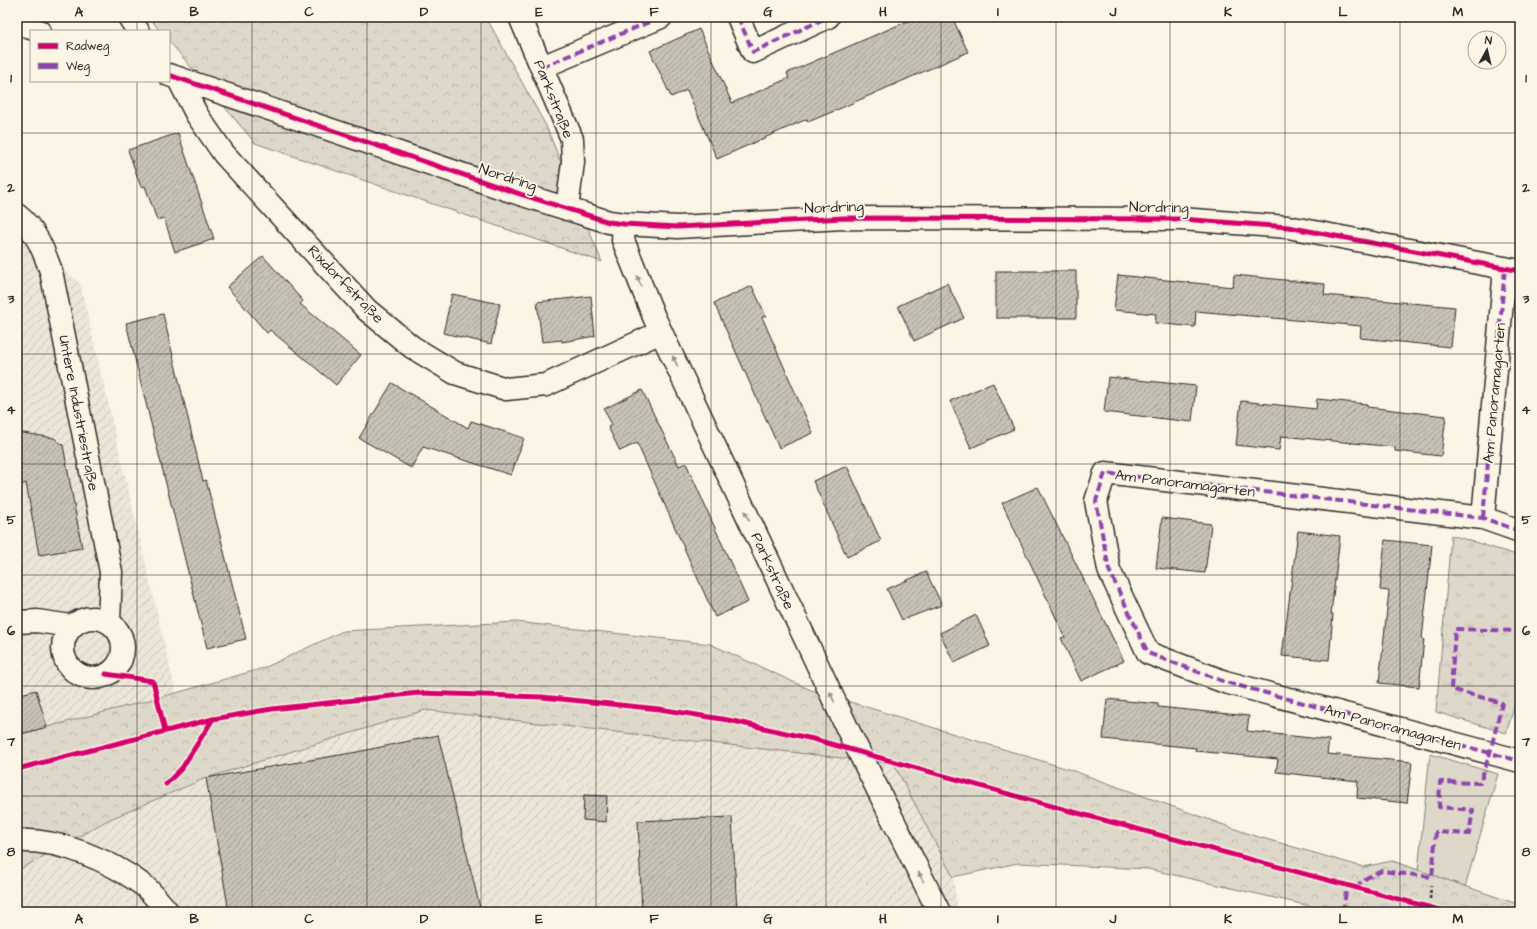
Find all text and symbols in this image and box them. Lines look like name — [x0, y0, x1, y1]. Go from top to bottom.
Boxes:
text: A — [75, 3, 84, 21]
text: B — [189, 3, 199, 21]
text: C — [304, 3, 314, 21]
text: D — [420, 3, 429, 21]
text: E — [535, 3, 543, 21]
text: F — [649, 3, 659, 21]
text: G — [763, 3, 773, 21]
text: H — [879, 3, 887, 21]
text: I — [997, 3, 999, 21]
text: J — [1109, 3, 1117, 21]
text: K — [1224, 3, 1232, 21]
text: L — [1338, 3, 1348, 21]
text: M — [1453, 3, 1464, 21]
legend — [30, 30, 170, 82]
north arrow — [1467, 30, 1507, 70]
text: N — [1484, 33, 1493, 49]
text: Radweg — [66, 38, 109, 56]
street label: Parkstraße — [528, 57, 579, 142]
text: Weg — [66, 58, 90, 76]
text: 1 — [10, 69, 12, 87]
text: 1 — [1525, 69, 1527, 87]
street label: Nordring — [476, 158, 540, 198]
text: 2 — [6, 179, 15, 197]
text: 2 — [1521, 179, 1530, 197]
street label: Nordring — [804, 196, 864, 220]
street label: Nordring — [1129, 196, 1189, 220]
street label: Rixdorfstraße — [303, 241, 388, 328]
one-way arrow — [636, 274, 642, 286]
text: 3 — [7, 290, 15, 308]
text: 3 — [1522, 290, 1530, 308]
street label: Am Panoramagarten — [1478, 321, 1512, 464]
street label: Untere Industriestraße — [53, 333, 104, 493]
one-way arrow — [672, 356, 678, 367]
text: 4 — [7, 401, 16, 419]
text: 4 — [1522, 401, 1531, 419]
street label: Am Panoramagarten — [1114, 464, 1257, 504]
one-way arrow — [744, 510, 750, 522]
text: 5 — [6, 511, 16, 529]
text: 5 — [1521, 511, 1531, 529]
street label: Parkstraße — [745, 529, 800, 613]
text: 6 — [7, 622, 16, 640]
text: 6 — [1522, 622, 1531, 640]
one-way arrow — [829, 691, 835, 703]
street label: Am Panoramagarten — [1322, 699, 1464, 757]
text: 7 — [6, 733, 16, 751]
text: 7 — [1521, 733, 1531, 751]
text: 8 — [7, 843, 16, 861]
text: 8 — [1522, 843, 1531, 861]
one-way arrow — [918, 871, 924, 883]
text: A — [75, 910, 84, 928]
text: B — [189, 910, 199, 928]
text: C — [304, 910, 314, 928]
text: D — [420, 910, 429, 928]
text: E — [535, 910, 543, 928]
text: F — [649, 910, 659, 928]
text: G — [763, 910, 773, 928]
text: H — [879, 910, 887, 928]
text: I — [997, 910, 999, 928]
text: J — [1109, 910, 1117, 928]
text: K — [1224, 910, 1232, 928]
text: L — [1338, 910, 1348, 928]
text: M — [1453, 910, 1464, 928]

